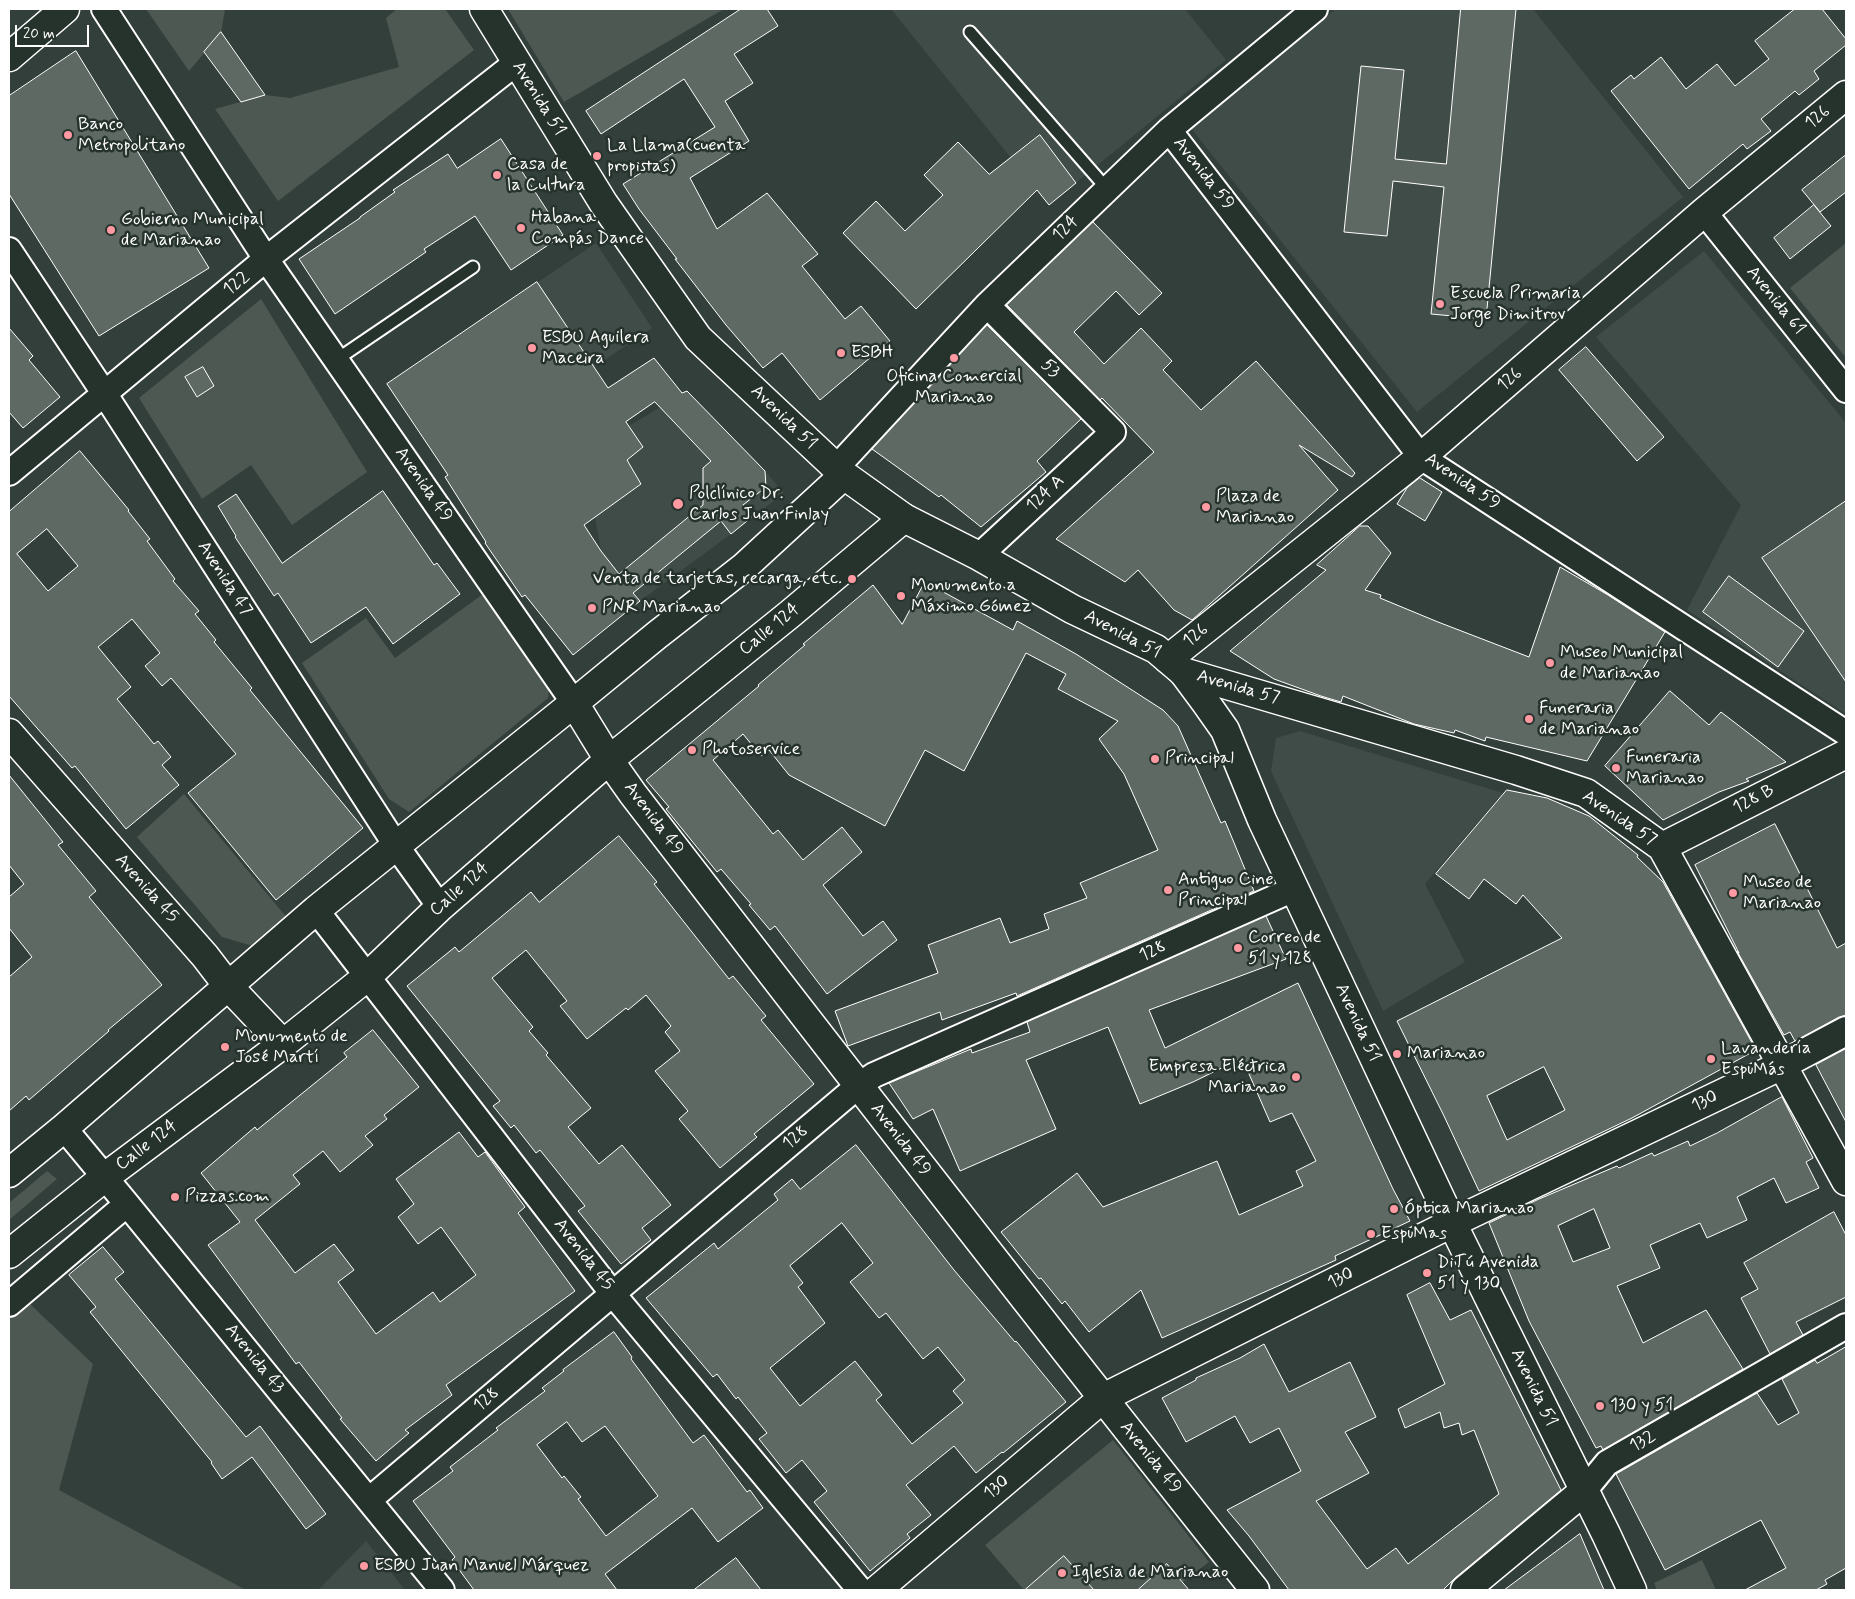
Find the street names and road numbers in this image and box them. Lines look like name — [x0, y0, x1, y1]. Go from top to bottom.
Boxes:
street label: Avenida 51 — [507, 58, 569, 140]
street label: 126 — [1801, 101, 1835, 135]
street label: Avenida 59 — [1168, 133, 1238, 215]
street label: 124 — [1048, 211, 1084, 247]
street label: Avenida 61 — [1741, 262, 1809, 340]
street label: 122 — [219, 267, 255, 301]
street label: 53 — [1036, 355, 1064, 383]
street label: 126 — [1493, 363, 1527, 397]
street label: Avenida 51 — [745, 381, 821, 455]
street label: Avenida 49 — [389, 443, 457, 527]
street label: Avenida 59 — [1420, 449, 1504, 515]
street label: 124 A — [1022, 471, 1070, 517]
street label: Avenida 47 — [192, 538, 256, 620]
street label: Calle 124 — [735, 599, 805, 661]
street label: Avenida 51 — [1080, 606, 1164, 664]
street label: 126 — [1179, 619, 1213, 653]
street label: Avenida 57 — [1194, 666, 1282, 710]
street label: Avenida 49 — [618, 778, 688, 860]
street label: 128 B — [1730, 780, 1778, 820]
street label: Avenida 57 — [1578, 786, 1660, 852]
street label: Avenida 45 — [109, 850, 183, 928]
street label: Calle 124 — [426, 858, 494, 922]
street label: 128 — [1136, 937, 1170, 967]
street label: Avenida 51 — [1330, 980, 1384, 1066]
street label: 130 — [1688, 1086, 1722, 1118]
street label: Avenida 49 — [865, 1099, 935, 1181]
street label: Calle 124 — [112, 1116, 182, 1176]
street label: 128 — [779, 1121, 813, 1155]
street label: Avenida 45 — [548, 1215, 618, 1295]
street label: 130 — [1324, 1263, 1358, 1295]
street label: Avenida 43 — [219, 1320, 289, 1398]
street label: Avenida 51 — [1505, 1346, 1561, 1430]
street label: 128 — [470, 1383, 504, 1417]
street label: Avenida 49 — [1114, 1418, 1186, 1498]
street label: 132 — [1626, 1426, 1660, 1458]
street label: 130 — [980, 1471, 1014, 1505]

